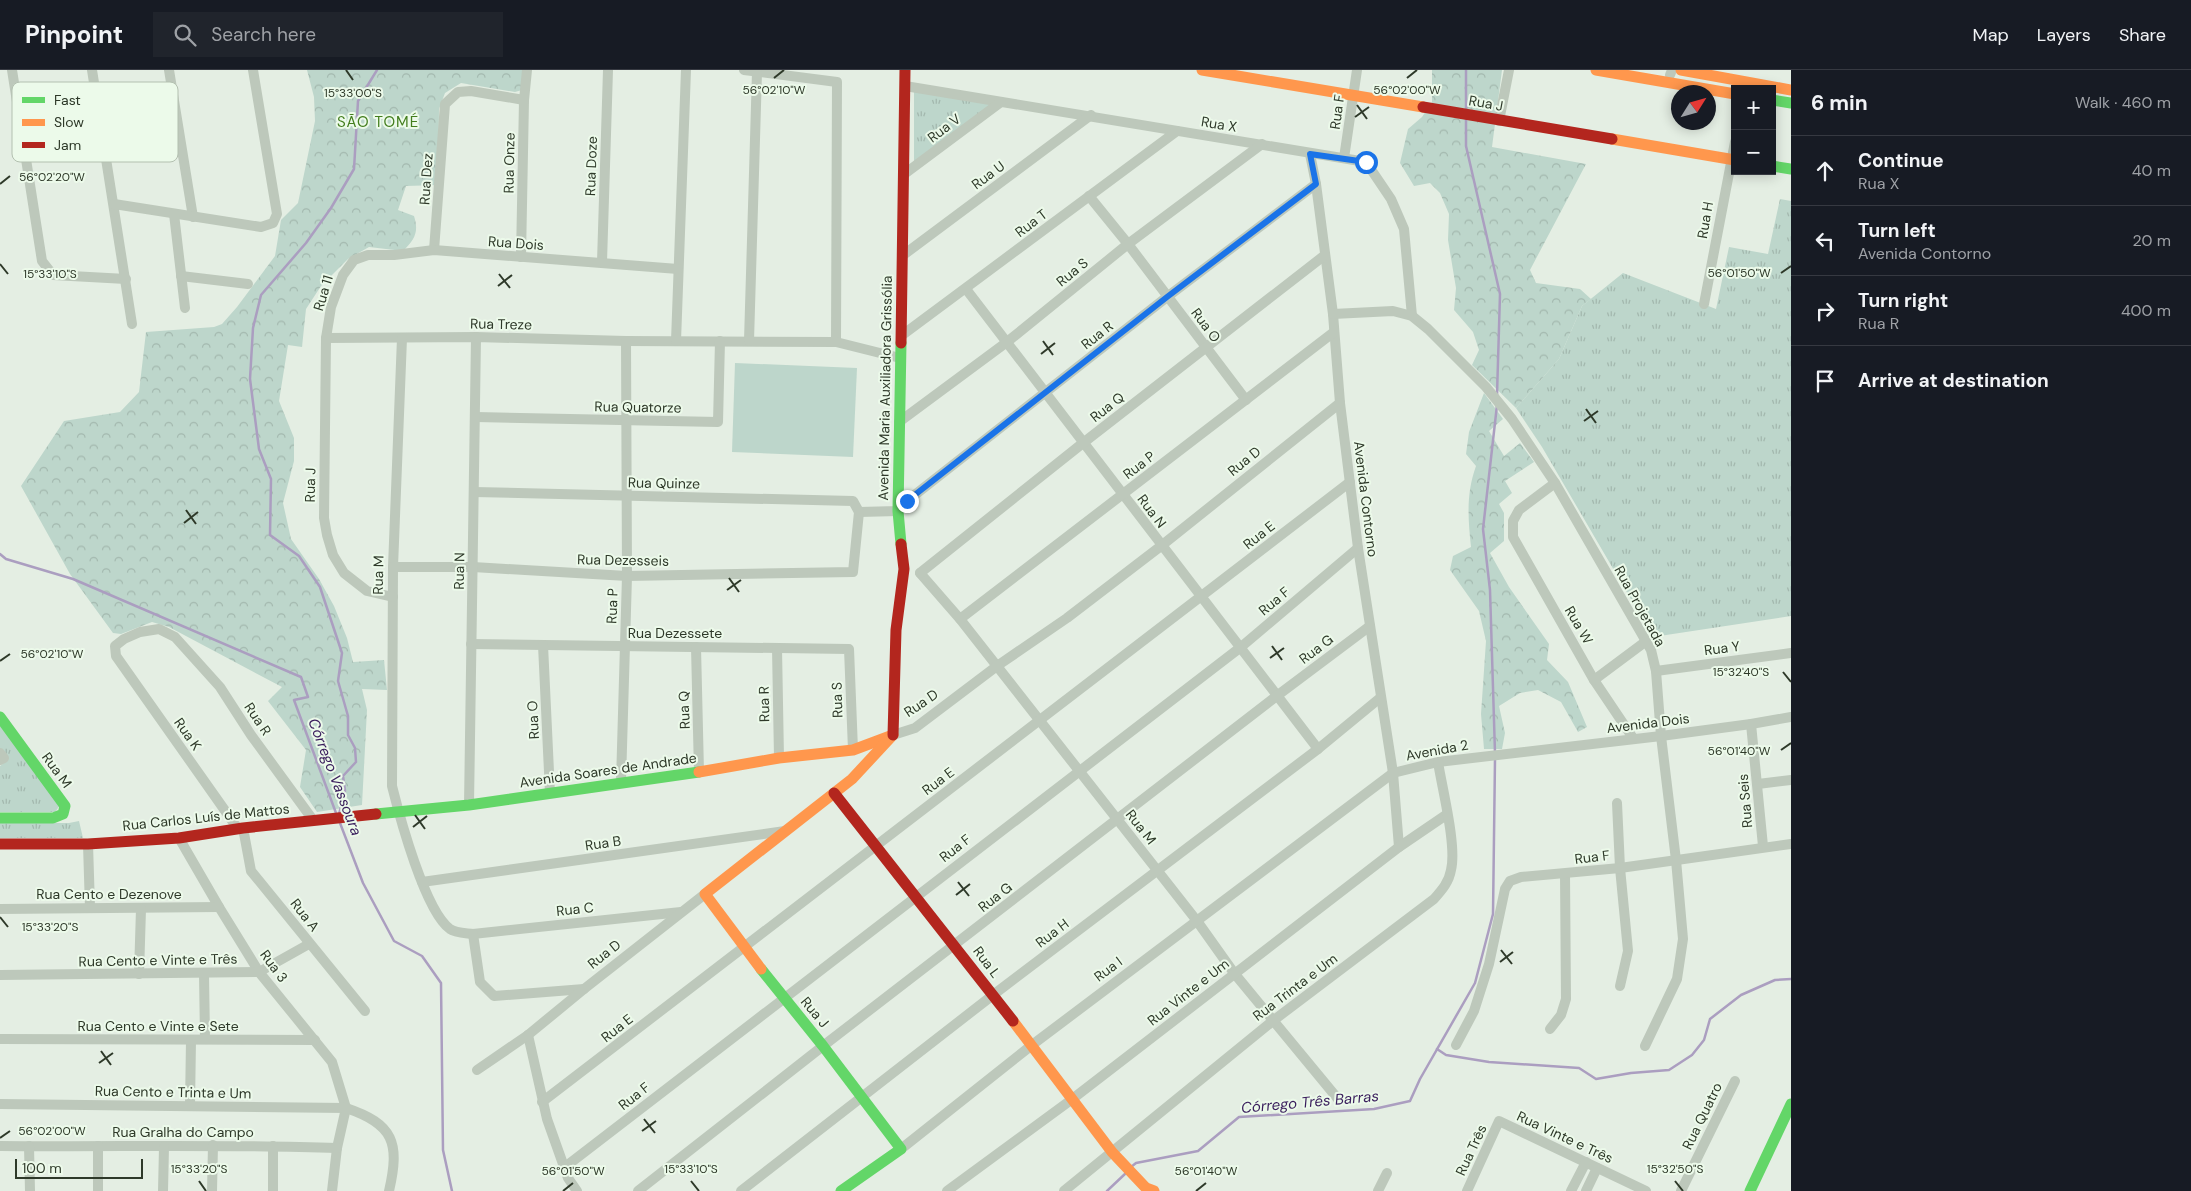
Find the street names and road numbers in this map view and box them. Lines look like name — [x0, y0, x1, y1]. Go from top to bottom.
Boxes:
street label: Rua J — [1467, 91, 1505, 115]
street label: Rua F — [1326, 93, 1348, 131]
street label: Rua V — [924, 109, 965, 146]
street label: Rua X — [1200, 112, 1238, 136]
street label: Rua Onze — [499, 132, 519, 194]
street label: Rua Doze — [581, 136, 601, 196]
street label: Rua Dez — [415, 153, 437, 205]
street label: Rua U — [968, 157, 1008, 193]
street label: Rua H — [1693, 200, 1717, 240]
street label: Rua T — [1011, 205, 1051, 241]
street label: Rua Dois — [487, 232, 545, 254]
street label: Rua S — [1052, 254, 1092, 290]
street label: Rua 11 — [309, 273, 337, 313]
street label: Avenida Maria Auxiliadora Grissólia — [874, 275, 896, 501]
street label: Rua O — [1187, 304, 1225, 346]
street label: Rua Treze — [470, 314, 532, 334]
street label: Rua R — [1077, 317, 1117, 353]
street label: Rua Q — [1086, 388, 1128, 426]
street label: Rua Quatorze — [594, 397, 682, 417]
street label: Avenida Contorno — [1350, 440, 1382, 558]
street label: Rua D — [1224, 442, 1264, 480]
street label: Rua P — [1119, 447, 1159, 483]
street label: Rua J — [301, 467, 319, 503]
street label: Rua Quinze — [628, 473, 700, 493]
street label: Rua N — [1134, 491, 1170, 531]
street label: Rua E — [1239, 517, 1279, 553]
street label: Rua Dezesseis — [577, 550, 669, 570]
street label: Rua N — [450, 552, 468, 590]
street label: Rua M — [369, 555, 387, 595]
street label: Rua Projetada — [1610, 562, 1670, 650]
street label: Rua F — [1255, 582, 1294, 619]
street label: Rua P — [602, 588, 622, 624]
street label: Rua W — [1561, 603, 1597, 648]
street label: Rua Dezessete — [628, 624, 722, 642]
street label: Rua G — [1295, 630, 1337, 668]
street label: Rua Y — [1703, 637, 1741, 659]
street label: Rua S — [827, 682, 847, 718]
street label: Rua D — [901, 685, 941, 721]
street label: Rua R — [755, 686, 773, 722]
street label: Rua Q — [674, 690, 694, 730]
street label: Rua R — [240, 699, 276, 739]
street label: Rua O — [523, 700, 543, 740]
street label: Avenida Dois — [1606, 709, 1690, 737]
street label: Rua K — [170, 714, 206, 754]
street label: Avenida 2 — [1404, 736, 1470, 764]
street label: Rua M — [38, 749, 76, 791]
street label: Avenida Soares de Andrade — [518, 749, 698, 791]
street label: Rua E — [918, 763, 958, 799]
street label: Rua Seis — [1734, 773, 1756, 829]
street label: Rua Carlos Luís de Mattos — [122, 799, 290, 835]
street label: Rua M — [1122, 806, 1160, 848]
street label: Rua F — [936, 830, 975, 866]
street label: Rua B — [584, 832, 622, 854]
street label: Rua F — [1573, 846, 1611, 868]
street label: Rua G — [974, 878, 1016, 916]
street label: Rua Cento e Dezenove — [36, 885, 182, 903]
street label: Rua A — [287, 895, 323, 935]
street label: Rua C — [555, 898, 595, 920]
street label: Rua H — [1032, 915, 1072, 951]
street label: Rua D — [584, 935, 624, 973]
street label: Rua L — [969, 943, 1005, 981]
street label: Rua 3 — [256, 946, 292, 986]
street label: Rua Trinta e Um — [1249, 949, 1341, 1025]
street label: Rua Cento e Vinte e Três — [78, 950, 238, 970]
street label: Rua I — [1090, 952, 1126, 986]
street label: Rua Vinte e Um — [1144, 955, 1232, 1029]
street label: Rua J — [797, 993, 833, 1031]
street label: Rua E — [597, 1010, 637, 1046]
street label: Rua Cento e Vinte e Sete — [77, 1017, 239, 1035]
street label: Rua F — [615, 1078, 654, 1114]
street label: Rua Quatro — [1678, 1079, 1726, 1153]
street label: Rua Cento e Trinta e Um — [95, 1082, 251, 1102]
street label: Rua Vinte e Três — [1514, 1107, 1616, 1167]
street label: Rua Três — [1451, 1121, 1491, 1179]
street label: Rua Gralha do Campo — [112, 1123, 254, 1141]

